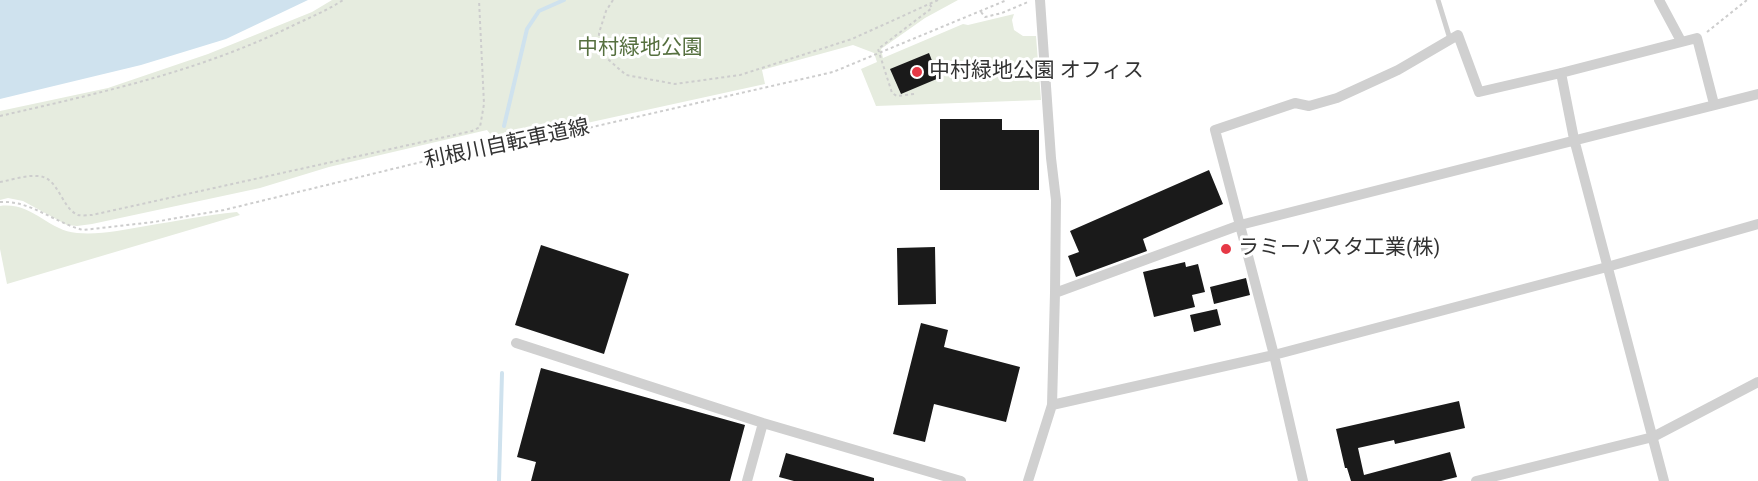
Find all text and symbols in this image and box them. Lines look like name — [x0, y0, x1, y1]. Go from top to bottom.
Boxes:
park label: 中村緑地公園 — [577, 36, 703, 62]
place label: 中村緑地公園 オフィス — [929, 59, 1144, 85]
marker: 中村緑地公園 オフィス — [910, 65, 924, 79]
street label: 利根川自転車道線 — [422, 115, 592, 175]
place label: ラミーパスタ工業(株) — [1238, 236, 1440, 262]
marker: ラミーパスタ工業(株) — [1219, 242, 1233, 256]

